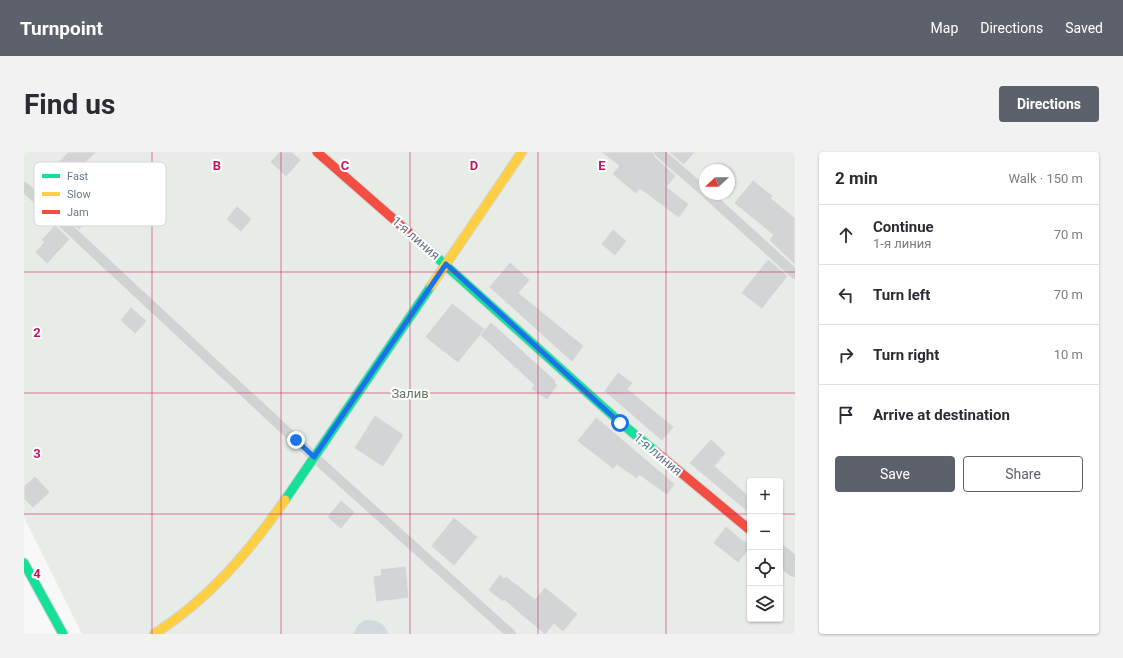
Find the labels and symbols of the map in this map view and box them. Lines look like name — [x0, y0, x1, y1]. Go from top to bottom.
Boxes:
text: B — [213, 158, 221, 173]
text: C — [341, 158, 350, 173]
text: D — [470, 158, 478, 173]
text: E — [598, 158, 606, 173]
legend — [34, 162, 166, 226]
north arrow — [699, 164, 735, 200]
text: Fast — [67, 170, 89, 183]
text: Slow — [67, 188, 91, 201]
text: Jam — [67, 206, 89, 219]
street label: 1-я линия — [389, 213, 443, 263]
text: 2 — [33, 325, 41, 340]
park label: Залив — [391, 386, 429, 401]
route start — [611, 414, 629, 432]
street label: 1-я линия — [631, 429, 685, 479]
route end — [287, 431, 305, 449]
text: 3 — [33, 446, 41, 461]
text: 4 — [33, 566, 41, 581]

